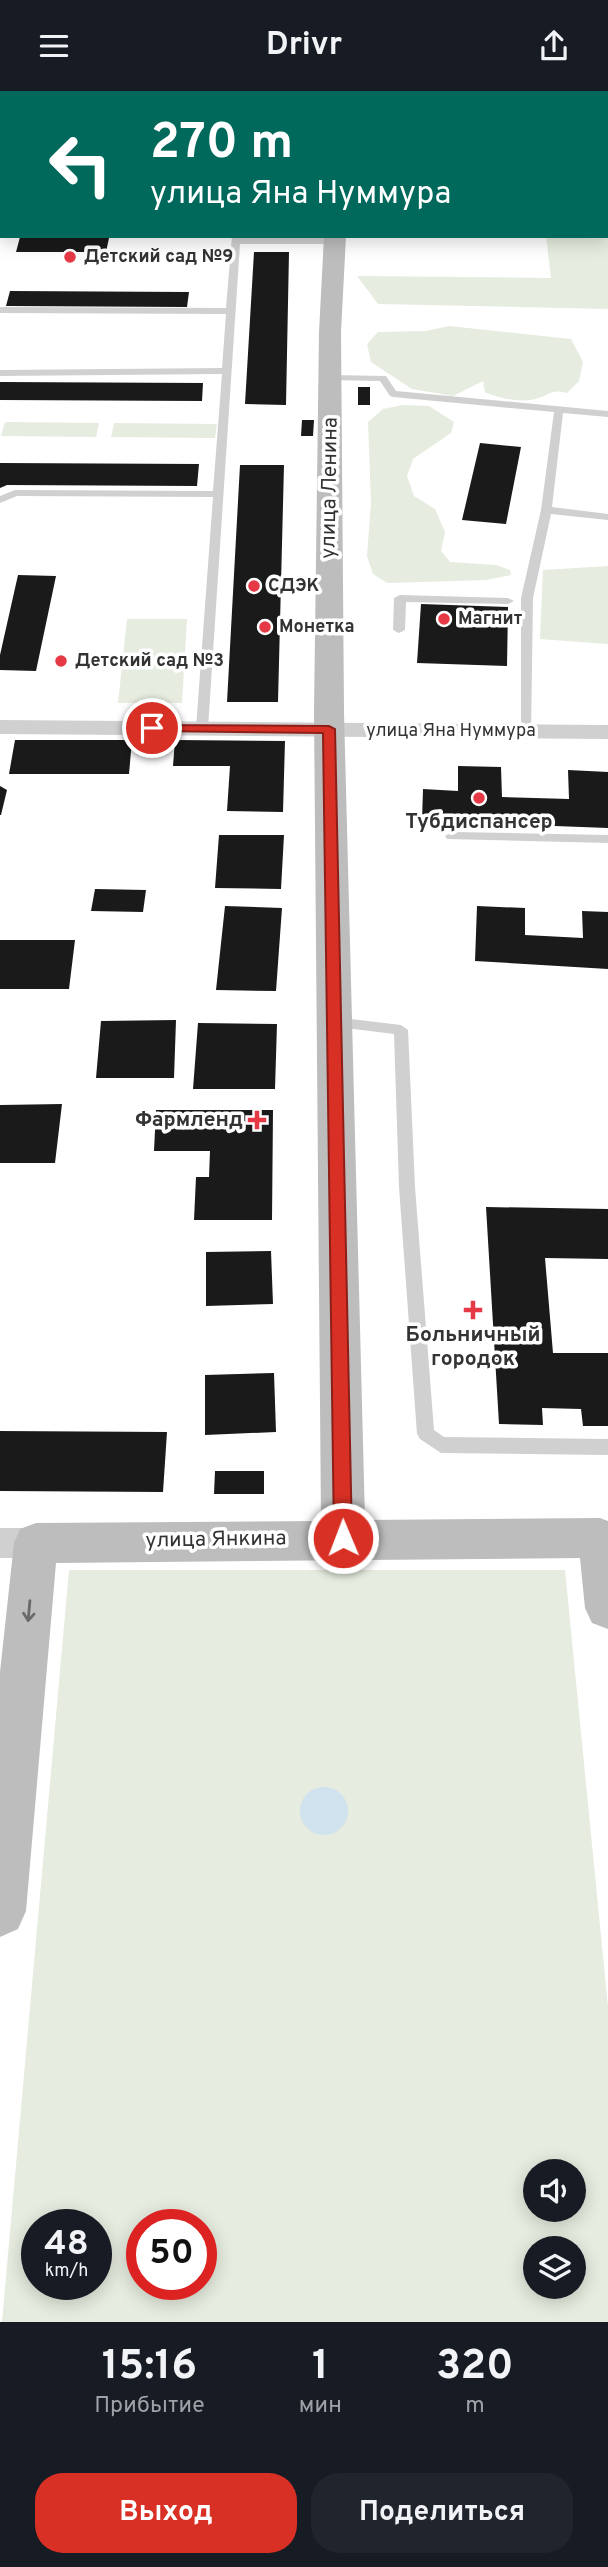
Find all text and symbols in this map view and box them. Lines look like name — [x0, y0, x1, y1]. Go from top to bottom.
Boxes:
text: Drivr — [266, 26, 342, 66]
icon: menu — [35, 27, 73, 65]
icon: share — [535, 27, 573, 65]
text: 270 m — [150, 114, 293, 176]
icon: left — [35, 119, 126, 210]
text: улица Яна Нуммура — [150, 175, 451, 215]
place label: Детский сад №9 — [84, 246, 233, 269]
marker: Детский сад №9 — [62, 249, 78, 265]
street label: улица Ленина — [315, 417, 345, 559]
place label: СДЭК — [268, 575, 320, 598]
marker: СДЭК — [246, 578, 262, 594]
place label: Магнит — [458, 608, 523, 631]
marker: Магнит — [436, 611, 452, 627]
place label: Монетка — [279, 616, 355, 639]
marker: Монетка — [257, 619, 273, 635]
place label: Детский сад №3 — [75, 650, 224, 673]
marker: Детский сад №3 — [53, 653, 69, 669]
pin — [122, 698, 182, 758]
icon: arrive — [133, 709, 171, 747]
street label: улица Яна Нуммура — [366, 720, 536, 743]
marker: Тубдиспансер — [471, 790, 487, 806]
place label: Тубдиспансер — [405, 809, 553, 836]
place label: Фармленд — [135, 1107, 243, 1134]
marker: Фармленд — [249, 1112, 265, 1128]
marker: Больничный городок — [463, 1300, 483, 1320]
place label: Больничный городок — [405, 1322, 541, 1373]
position arrow — [306, 1501, 380, 1575]
street label: улица Янкина — [145, 1525, 287, 1555]
one-way arrow — [22, 1599, 35, 1622]
map controls — [523, 2159, 586, 2299]
button: sound — [523, 2159, 586, 2222]
speed limit sign: 50 — [126, 2209, 217, 2300]
text: 48 — [44, 2223, 89, 2267]
button: layers — [523, 2236, 586, 2299]
text: km/h — [45, 2260, 88, 2283]
text: 15:16 — [102, 2341, 197, 2394]
text: 1 — [312, 2341, 329, 2394]
text: 320 — [436, 2341, 514, 2394]
text: Прибытие — [94, 2392, 205, 2421]
text: мин — [299, 2392, 342, 2421]
text: m — [465, 2392, 485, 2421]
button: Выход — [35, 2473, 297, 2553]
button: Поделиться — [311, 2473, 573, 2553]

